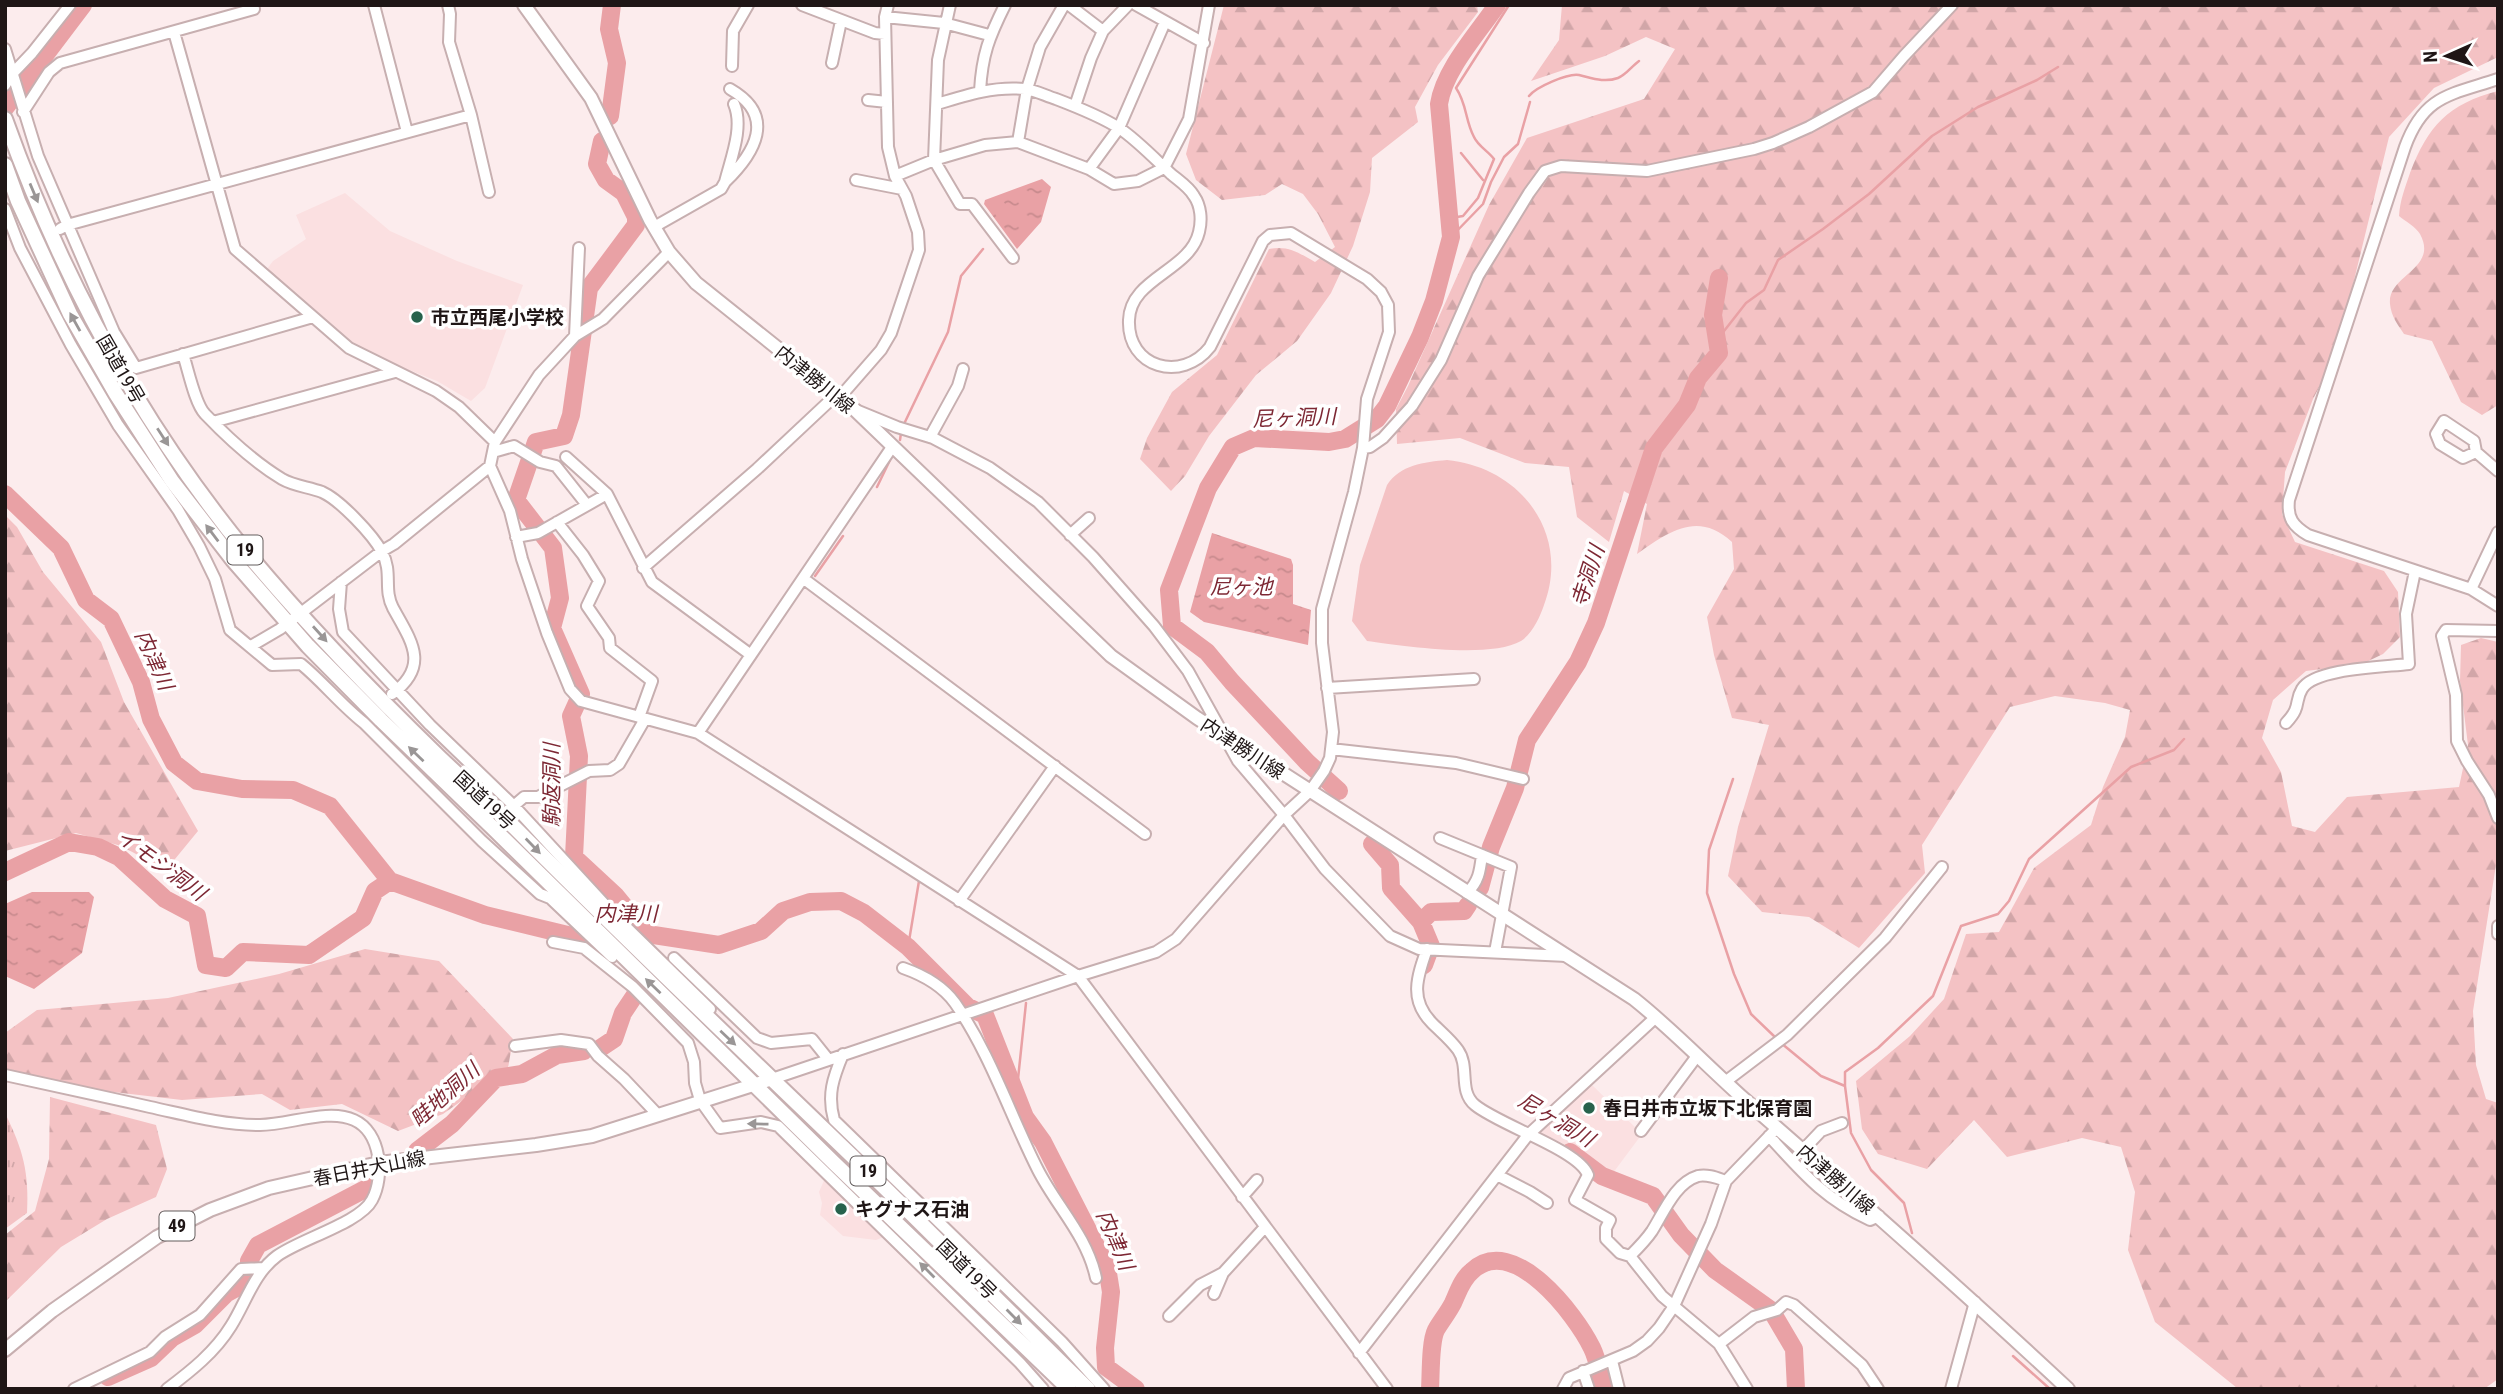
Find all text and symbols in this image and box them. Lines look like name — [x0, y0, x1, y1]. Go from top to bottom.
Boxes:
north arrow — [2412, 21, 2482, 91]
text: N — [2419, 50, 2442, 63]
one-way arrow — [28, 183, 39, 204]
place label: 市立西尾小学校 — [431, 306, 564, 329]
marker: 市立西尾小学校 — [409, 309, 425, 325]
one-way arrow — [69, 312, 81, 332]
street label: 国道19号 — [92, 331, 149, 408]
street label: 内津勝川線 — [771, 341, 859, 418]
water label: 尼ヶ洞川 — [1252, 404, 1338, 431]
one-way arrow — [156, 428, 169, 447]
one-way arrow — [206, 524, 220, 542]
road number: 19 — [228, 536, 262, 564]
water label: 寺洞川 — [1567, 540, 1610, 610]
water label: 尼ヶ池 — [1210, 575, 1274, 599]
one-way arrow — [312, 625, 328, 643]
water label: 内津川 — [130, 626, 179, 695]
street label: 内津勝川線 — [1197, 713, 1289, 784]
water label: 駒返洞川 — [540, 741, 564, 827]
one-way arrow — [408, 747, 425, 763]
street label: 国道19号 — [449, 766, 520, 835]
water label: イモジ洞川 — [111, 824, 212, 907]
one-way arrow — [524, 838, 541, 855]
water label: 内津川 — [595, 902, 659, 926]
one-way arrow — [645, 979, 662, 995]
one-way arrow — [720, 1030, 737, 1047]
water label: 畦地洞川 — [406, 1057, 486, 1132]
water label: 尼ヶ洞川 — [1514, 1088, 1600, 1153]
place label: 春日井市立坂下北保育園 — [1603, 1097, 1812, 1120]
marker: 春日井市立坂下北保育園 — [1581, 1100, 1597, 1116]
one-way arrow — [747, 1118, 769, 1130]
street label: 内津勝川線 — [1792, 1140, 1879, 1219]
street label: 春日井犬山線 — [311, 1146, 427, 1191]
road number: 19 — [850, 1156, 886, 1186]
place label: キグナス石油 — [855, 1198, 969, 1221]
marker: キグナス石油 — [833, 1201, 849, 1217]
water label: 内津川 — [1092, 1206, 1139, 1276]
road number: 49 — [160, 1212, 194, 1240]
street label: 国道19号 — [932, 1234, 1002, 1304]
one-way arrow — [919, 1262, 935, 1279]
one-way arrow — [1006, 1308, 1023, 1325]

